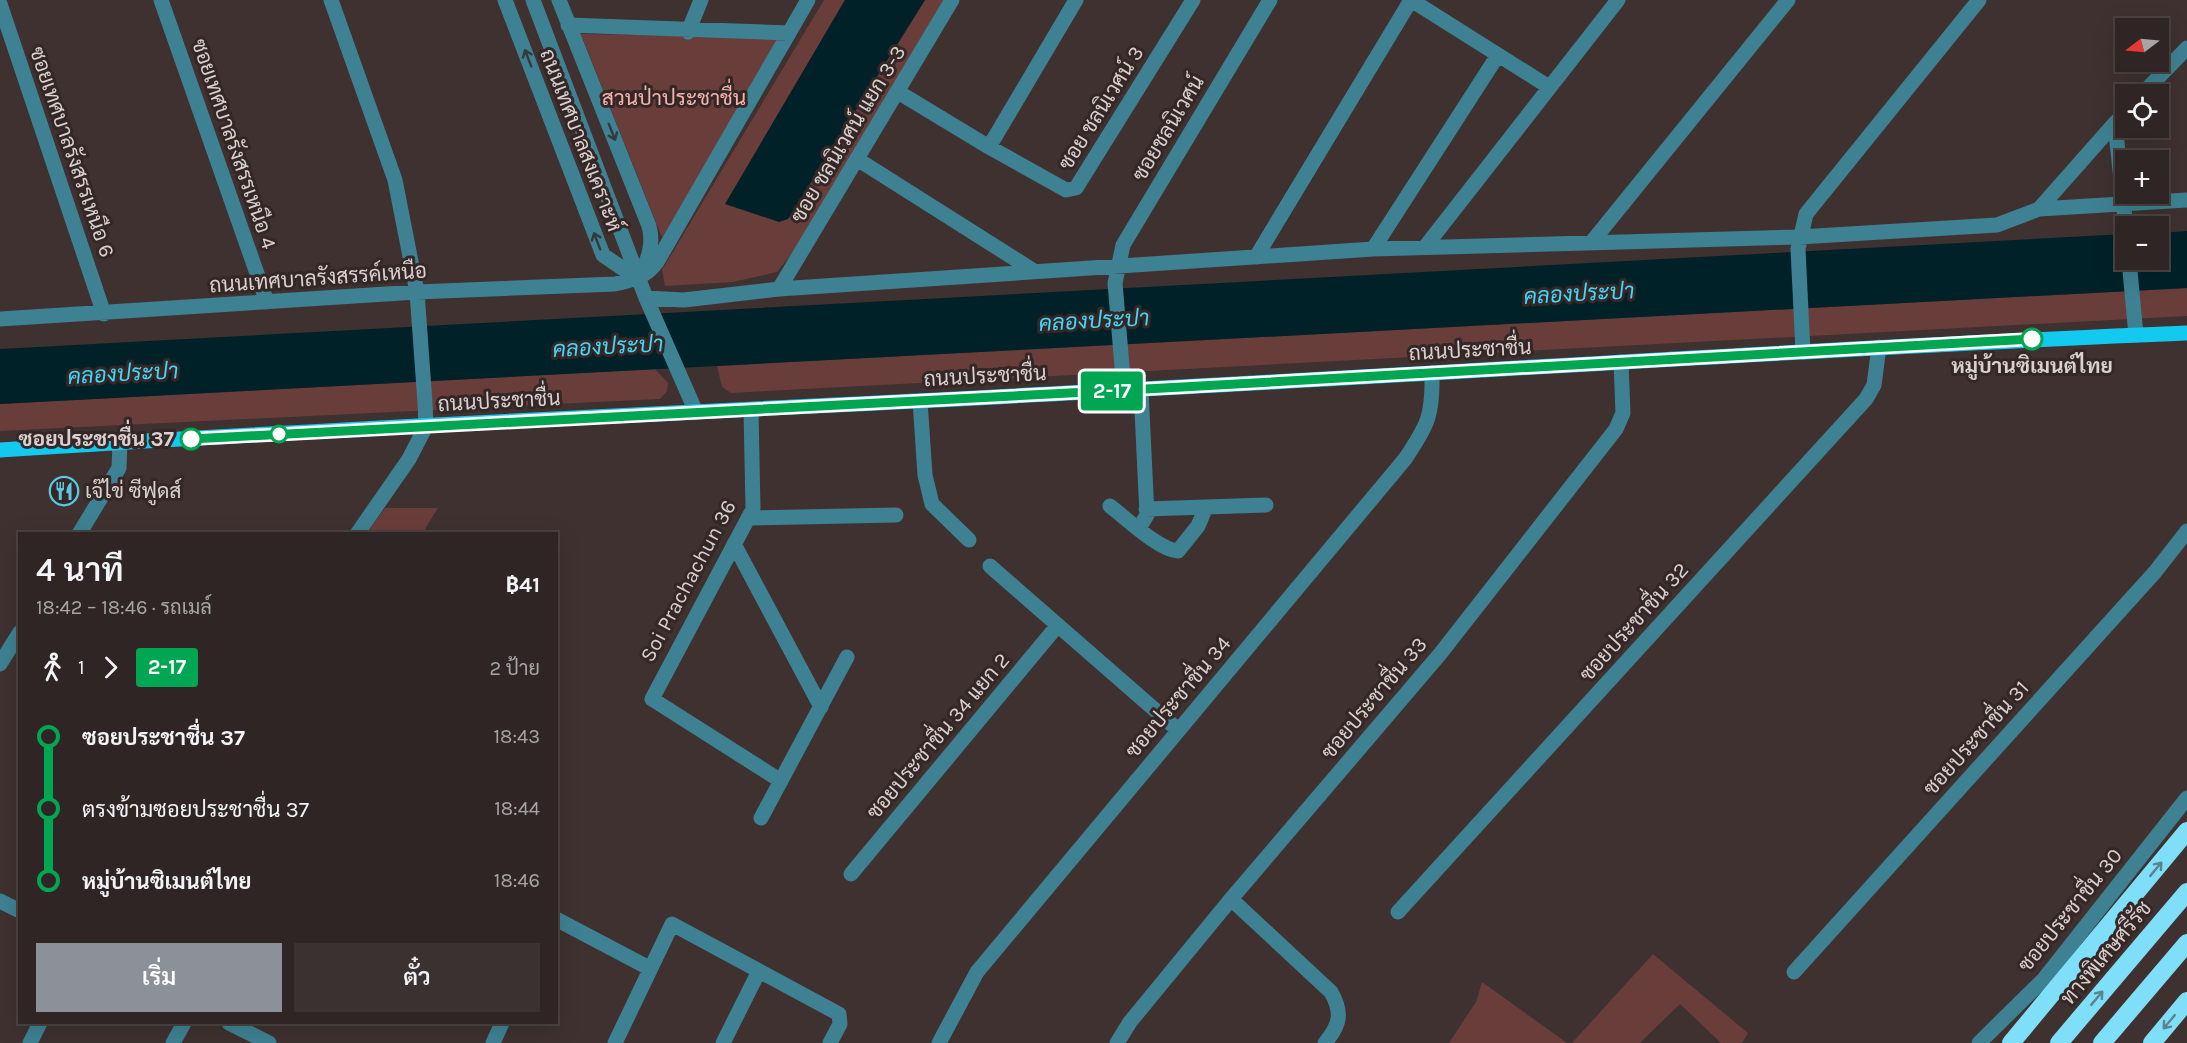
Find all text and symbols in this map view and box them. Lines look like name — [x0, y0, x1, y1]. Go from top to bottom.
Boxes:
north arrow — [2115, 18, 2169, 72]
map controls — [2115, 18, 2169, 270]
street label: ซอยเทศบาลรังสรรเหนือ 4 — [187, 35, 283, 252]
street label: ซอย ชลนิเวศน์ แยก 3-3 — [784, 40, 910, 227]
street label: ซอย ชลนิเวศน์ 3 — [1052, 41, 1149, 174]
street label: ซอยเทศบาลรังสรรเหนือ 6 — [25, 43, 121, 260]
street label: ถนนเทศบาลสงเคราะห์ — [535, 45, 629, 235]
one-way arrow — [522, 49, 533, 68]
street label: ซอยชลนิเวศน์ — [1125, 70, 1209, 185]
park label: สวนป่าประชาชื่น — [602, 78, 746, 110]
button: locate — [2115, 84, 2169, 138]
one-way arrow — [607, 123, 618, 141]
button: + — [2115, 150, 2169, 204]
button: − — [2115, 216, 2169, 270]
one-way arrow — [591, 232, 602, 250]
street label: ถนนเทศบาลรังสรรค์เหนือ — [208, 256, 428, 298]
water label: คลองประปา — [1523, 278, 1635, 310]
water label: คลองประปา — [1038, 305, 1150, 337]
street label: ถนนประชาชื่น — [1407, 327, 1532, 365]
marker: หมู่บ้านซิเมนต์ไทย — [2021, 328, 2043, 350]
water label: คลองประปา — [552, 331, 664, 363]
place label: หมู่บ้านซิเมนต์ไทย — [1951, 352, 2113, 380]
street label: ถนนประชาชื่น — [922, 353, 1047, 391]
water label: คลองประปา — [67, 358, 179, 390]
line badge: 2-17 — [1070, 372, 1154, 410]
street label: ถนนประชาชื่น — [436, 378, 561, 416]
text: 2-17 — [1093, 379, 1131, 403]
place label: ซอยประชาชื่น 37 — [19, 419, 175, 451]
unlabelled marker — [270, 425, 288, 443]
marker: ซอยประชาชื่น 37 — [180, 428, 202, 450]
restaurant icon: เจ๊ไข่ ซีฟูดส์ — [48, 475, 80, 507]
place label: เจ๊ไข่ ซีฟูดส์ — [85, 477, 182, 506]
street label: Soi Prachachun 36 — [635, 496, 741, 666]
text: 4 นาที — [36, 551, 124, 589]
street label: ซอยประชาชื่น 32 — [1569, 553, 1693, 686]
text: ฿41 — [506, 572, 540, 598]
text: 18:42 – 18:46 · รถเมล์ — [36, 596, 212, 619]
street label: ซอยประชาชื่น 34 — [1114, 626, 1236, 762]
street label: ซอยประชาชื่น 33 — [1310, 627, 1432, 764]
street label: ซอยประชาชื่น 34 แยก 2 — [856, 643, 1014, 824]
icon: walk — [36, 651, 69, 684]
icon: forward — [94, 651, 127, 684]
text: 2-17 — [148, 655, 186, 679]
text: 1 — [78, 656, 85, 679]
text: 2 ป้าย — [489, 657, 540, 680]
street label: ซอยประชาชื่น 31 — [1912, 670, 2034, 800]
text: ซอยประชาชื่น 37 — [82, 725, 245, 751]
text: 18:43 — [494, 725, 540, 748]
text: ตรงข้ามซอยประชาชื่น 37 — [82, 797, 309, 823]
text: 18:44 — [494, 797, 540, 820]
street label: ซอยประชาชื่น 30 — [2007, 839, 2127, 976]
one-way arrow — [2149, 861, 2162, 877]
text: หมู่บ้านซิเมนต์ไทย — [82, 869, 251, 895]
text: 18:46 — [494, 869, 540, 892]
street label: ทางพิเศษศรีรัช — [2055, 896, 2156, 1010]
button: เริ่ม — [36, 943, 282, 1012]
button: ตั๋ว — [294, 943, 540, 1012]
one-way arrow — [2090, 990, 2103, 1006]
one-way arrow — [2163, 1014, 2176, 1030]

